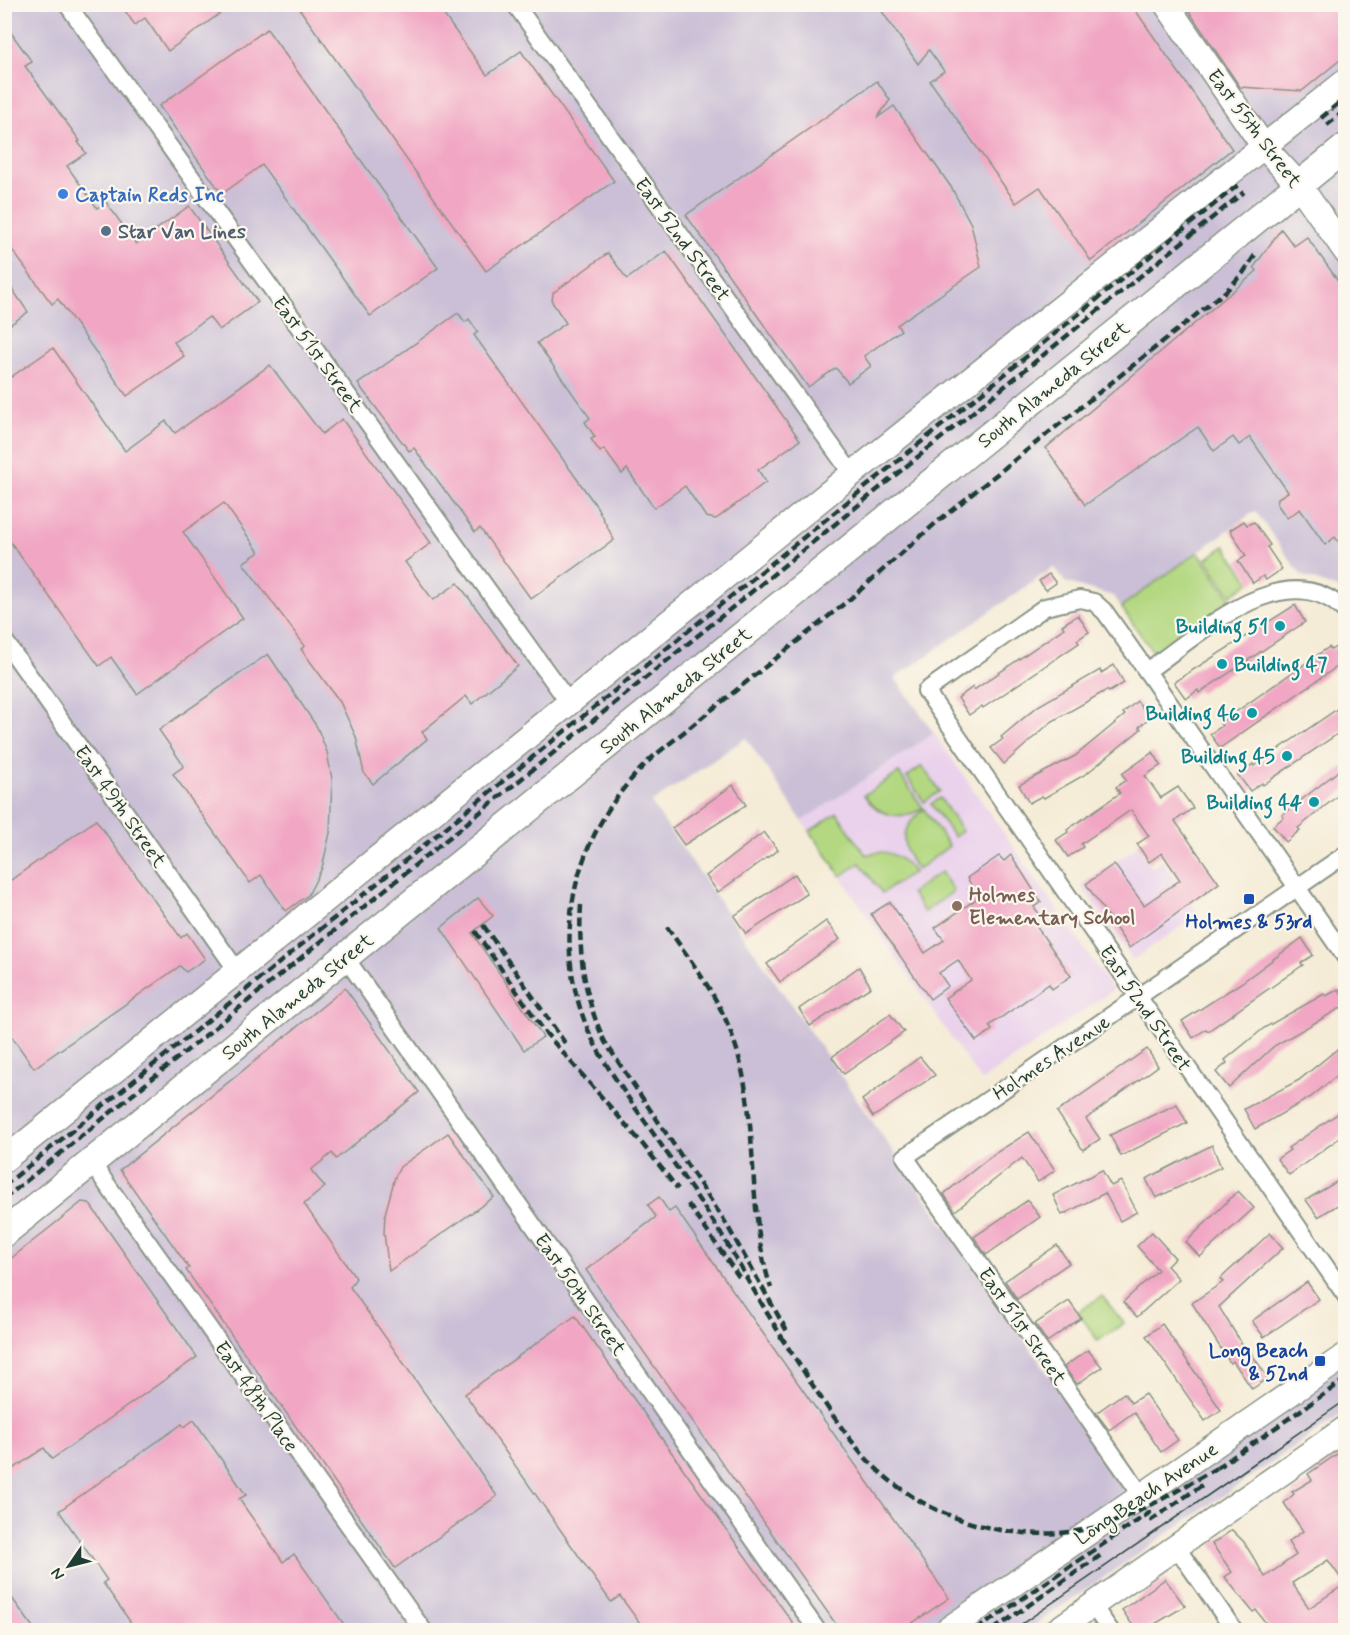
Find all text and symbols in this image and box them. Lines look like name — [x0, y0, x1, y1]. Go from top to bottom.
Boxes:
street label: East 55th Street — [1200, 64, 1308, 194]
street label: East 52nd Street — [628, 172, 736, 307]
place label: Captain Reds Inc — [75, 182, 224, 209]
marker: Captain Reds Inc — [56, 187, 70, 201]
place label: Star Van Lines — [118, 219, 246, 246]
marker: Star Van Lines — [99, 224, 113, 238]
street label: East 51st Street — [265, 291, 368, 419]
street label: South Alameda Street — [972, 315, 1136, 455]
place label: Building 51 — [1176, 614, 1268, 643]
marker: Building 51 — [1273, 619, 1287, 633]
street label: South Alameda Street — [594, 621, 758, 761]
place label: Building 47 — [1234, 652, 1327, 681]
marker: Building 47 — [1215, 657, 1229, 671]
place label: Building 46 — [1146, 701, 1240, 730]
marker: Building 46 — [1245, 706, 1259, 720]
street label: East 49th Street — [67, 740, 172, 874]
place label: Building 45 — [1181, 744, 1275, 773]
marker: Building 45 — [1280, 749, 1294, 763]
place label: Building 44 — [1207, 790, 1303, 819]
marker: Building 44 — [1307, 795, 1321, 809]
place label: Holmes Elementary School — [969, 882, 1135, 932]
marker: Holmes & 53rd — [1242, 892, 1256, 906]
marker: Holmes Elementary School — [950, 899, 964, 913]
place label: Holmes & 53rd — [1186, 909, 1312, 936]
street label: South Alameda Street — [216, 927, 380, 1067]
street label: East 52nd Street — [1092, 940, 1197, 1077]
street label: Holmes Avenue — [988, 1009, 1116, 1107]
street label: East 50th Street — [528, 1228, 632, 1362]
street label: East 51st Street — [971, 1263, 1072, 1391]
street label: East 48th Place — [208, 1336, 304, 1458]
place label: Long Beach & 52nd — [1209, 1338, 1308, 1388]
marker: Long Beach & 52nd — [1313, 1354, 1327, 1368]
street label: Long Beach Avenue — [1070, 1436, 1224, 1553]
north arrow — [39, 1536, 99, 1596]
text: N — [46, 1563, 70, 1584]

